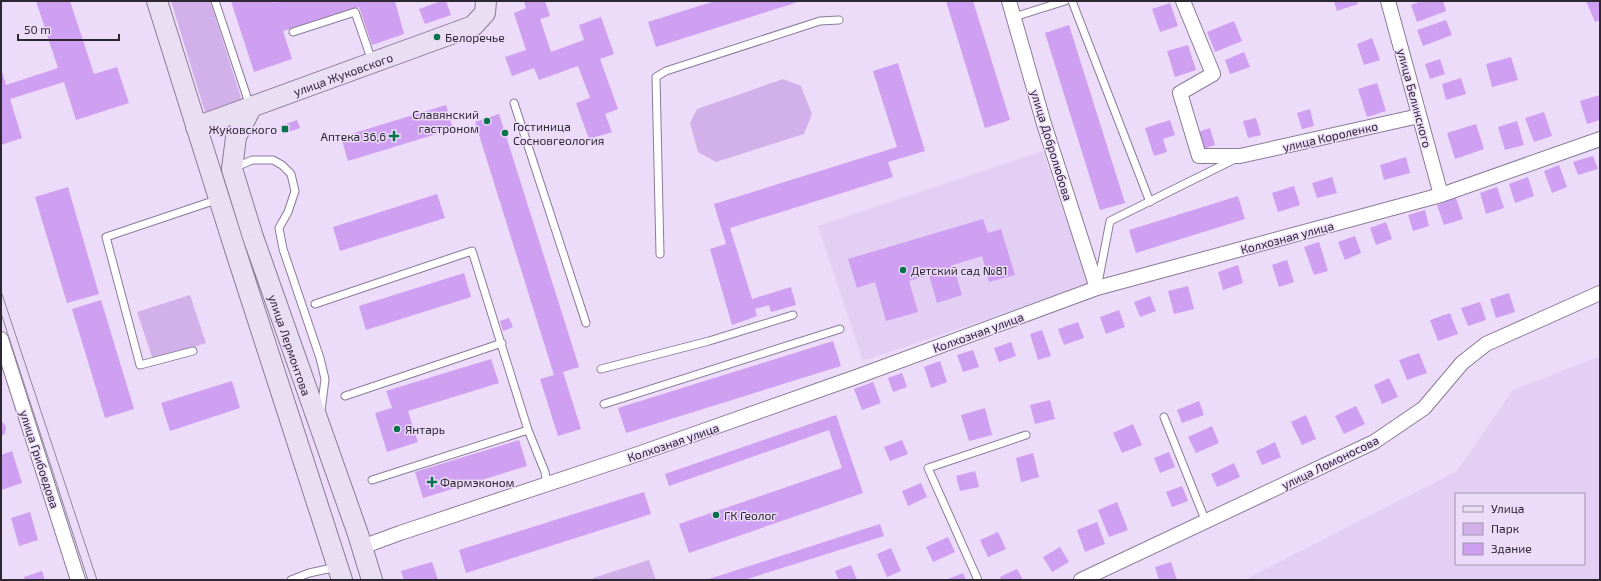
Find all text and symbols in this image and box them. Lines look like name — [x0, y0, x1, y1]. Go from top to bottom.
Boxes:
scale bar — [18, 16, 119, 42]
text: 50 m — [24, 22, 51, 36]
place label: Белоречье — [445, 30, 505, 44]
marker: Белоречье — [432, 32, 442, 42]
street label: улица Белинского — [1394, 47, 1435, 150]
street label: улица Жуковского — [291, 49, 395, 99]
street label: улица Добролюбова — [1027, 88, 1076, 202]
place label: Славянский гастроном — [412, 107, 479, 135]
marker: Славянский гастроном — [482, 116, 492, 126]
street label: улица Короленко — [1281, 118, 1379, 155]
place label: Гостиница Сосновгеология — [513, 119, 604, 147]
place label: Жуковского — [209, 122, 277, 137]
marker: Жуковского — [280, 124, 290, 134]
marker: Гостиница Сосновгеология — [500, 128, 510, 138]
place label: Аптека 36,6 — [321, 129, 386, 143]
marker: Аптека 36,6 — [389, 131, 399, 141]
street label: Колхозная улица — [1239, 218, 1335, 257]
place label: Детский сад №81 — [911, 263, 1008, 277]
marker: Детский сад №81 — [898, 265, 908, 275]
street label: улица Лермонтова — [265, 293, 314, 398]
street label: Колхозная улица — [931, 309, 1026, 356]
street label: улица Грибоедова — [17, 408, 62, 510]
street label: Колхозная улица — [625, 420, 721, 465]
place label: Янтарь — [405, 422, 445, 436]
marker: Янтарь — [392, 424, 402, 434]
street label: улица Ломоносова — [1279, 432, 1381, 493]
place label: Фармэконом — [440, 475, 515, 489]
marker: Фармэконом — [427, 477, 437, 487]
legend — [1455, 493, 1585, 565]
text: Улица — [1491, 501, 1524, 515]
place label: ГК Геолог — [724, 508, 777, 522]
marker: ГК Геолог — [711, 510, 721, 520]
text: Парк — [1491, 521, 1520, 535]
text: Здание — [1491, 541, 1532, 555]

